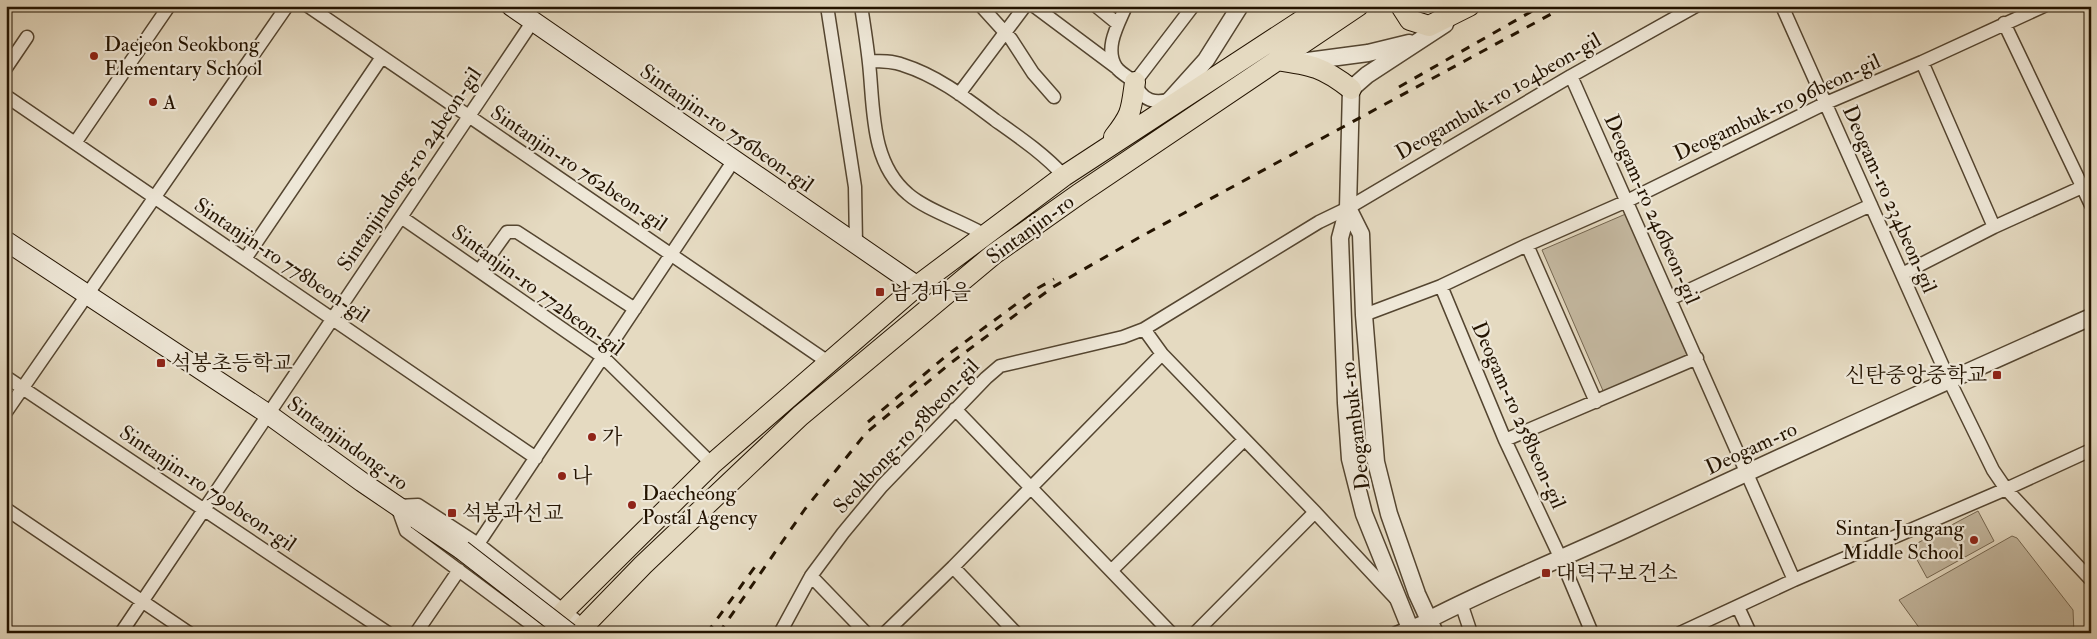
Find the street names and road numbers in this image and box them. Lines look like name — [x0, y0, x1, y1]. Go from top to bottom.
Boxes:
street label: Deogambuk-ro 104beon-gil — [1391, 26, 1606, 166]
street label: Deogambuk-ro 96beon-gil — [1670, 47, 1885, 167]
street label: Sintanjin-ro 756beon-gil — [635, 58, 819, 199]
street label: Sintanjindong-ro 24beon-gil — [331, 62, 488, 276]
street label: Sintanjin-ro 762beon-gil — [485, 99, 673, 238]
street label: Deogam-ro 234beon-gil — [1836, 101, 1943, 298]
street label: Deogam-ro 246beon-gil — [1597, 110, 1706, 309]
street label: Sintanjin-ro — [981, 188, 1080, 270]
street label: Sintanjin-ro 778beon-gil — [189, 192, 375, 330]
street label: Sintanjin-ro 772beon-gil — [446, 219, 630, 362]
street label: Deogam-ro 258beon-gil — [1465, 317, 1572, 514]
street label: Seokbong-ro 58beon-gil — [827, 353, 986, 520]
street label: Deogambuk-ro — [1334, 360, 1377, 492]
street label: Sintanjindong-ro — [282, 390, 414, 497]
street label: Deogam-ro — [1701, 416, 1801, 481]
street label: Sintanjin-ro 790beon-gil — [114, 419, 302, 558]

